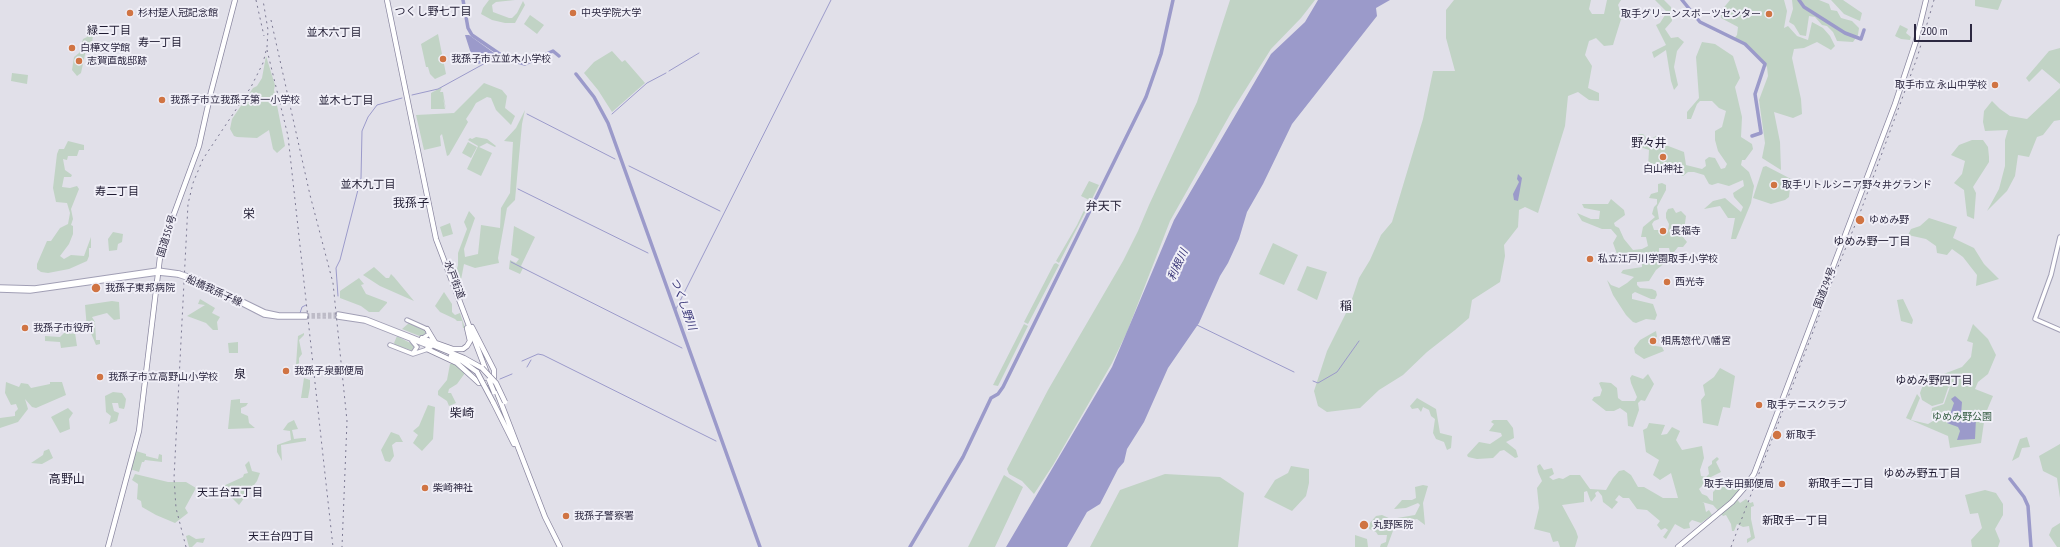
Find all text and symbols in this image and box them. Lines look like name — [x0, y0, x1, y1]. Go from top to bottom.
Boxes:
district label: つくし野七丁目 — [395, 5, 471, 19]
place label: 杉村楚人冠記念館 — [138, 7, 218, 19]
place label: 中央学院大学 — [581, 7, 641, 19]
marker: 杉村楚人冠記念館 — [125, 8, 135, 18]
marker: 中央学院大学 — [568, 8, 578, 18]
place label: 取手グリーンスポーツセンター — [1621, 8, 1761, 20]
marker: 取手グリーンスポーツセンター — [1764, 9, 1774, 19]
scale bar — [1916, 16, 1974, 42]
text: 200 m — [1921, 23, 1948, 38]
district label: 緑二丁目 — [87, 24, 131, 38]
district label: 並木六丁目 — [307, 26, 361, 40]
district label: 寿一丁目 — [138, 36, 182, 50]
place label: 白樺文学館 — [80, 42, 130, 54]
marker: 白樺文学館 — [67, 43, 77, 53]
place label: 我孫子市立並木小学校 — [451, 53, 551, 65]
marker: 我孫子市立並木小学校 — [438, 54, 448, 64]
place label: 志賀直哉邸跡 — [87, 55, 147, 67]
marker: 志賀直哉邸跡 — [74, 56, 84, 66]
place label: 取手市立 永山中学校 — [1895, 79, 1987, 91]
marker: 取手市立 永山中学校 — [1990, 80, 2000, 90]
place label: 我孫子市立我孫子第一小学校 — [170, 94, 300, 106]
district label: 並木七丁目 — [319, 94, 373, 108]
marker: 我孫子市立我孫子第一小学校 — [157, 95, 167, 105]
district label: 野々井 — [1631, 137, 1667, 151]
marker: 白山神社 — [1658, 152, 1668, 162]
place label: 白山神社 — [1643, 163, 1683, 175]
district label: 並木九丁目 — [341, 178, 395, 192]
place label: 取手リトルシニア野々井グランド — [1782, 179, 1932, 191]
marker: 取手リトルシニア野々井グランド — [1769, 180, 1779, 190]
district label: 寿二丁目 — [95, 185, 139, 199]
district label: 我孫子 — [393, 197, 429, 211]
district label: 弁天下 — [1086, 200, 1122, 214]
district label: 栄 — [243, 208, 255, 222]
street label: 国道356号 — [155, 213, 179, 259]
marker: ゆめみ野 — [1854, 214, 1866, 226]
place label: ゆめみ野 — [1869, 214, 1909, 226]
place label: 長福寺 — [1671, 225, 1701, 237]
marker: 長福寺 — [1658, 226, 1668, 236]
district label: ゆめみ野一丁目 — [1834, 235, 1910, 249]
water label: 利根川 — [1165, 247, 1191, 283]
place label: 私立江戸川学園取手小学校 — [1598, 253, 1718, 265]
marker: 私立江戸川学園取手小学校 — [1585, 254, 1595, 264]
street label: 水戸街道 — [441, 259, 467, 301]
street label: 国道294号 — [1812, 266, 1838, 310]
street label: 船橋我孫子線 — [184, 273, 244, 309]
water label: つくし野川 — [667, 276, 699, 332]
place label: 西光寺 — [1675, 276, 1705, 288]
marker: 西光寺 — [1662, 277, 1672, 287]
marker: 我孫子東邦病院 — [90, 282, 102, 294]
place label: 我孫子東邦病院 — [105, 282, 175, 294]
district label: 稲 — [1340, 300, 1352, 314]
place label: 我孫子市役所 — [33, 322, 93, 334]
marker: 我孫子市役所 — [20, 323, 30, 333]
place label: 相馬惣代八幡宮 — [1661, 335, 1731, 347]
marker: 相馬惣代八幡宮 — [1648, 336, 1658, 346]
place label: 我孫子泉郵便局 — [294, 365, 364, 377]
marker: 我孫子泉郵便局 — [281, 366, 291, 376]
district label: 泉 — [234, 368, 246, 382]
place label: 我孫子市立高野山小学校 — [108, 371, 218, 383]
marker: 我孫子市立高野山小学校 — [95, 372, 105, 382]
district label: ゆめみ野四丁目 — [1896, 374, 1972, 388]
place label: 取手テニスクラブ — [1767, 399, 1847, 411]
marker: 取手テニスクラブ — [1754, 400, 1764, 410]
district label: 柴崎 — [450, 407, 474, 421]
park label: ゆめみ野公園 — [1932, 411, 1992, 423]
marker: 新取手 — [1771, 429, 1783, 441]
place label: 新取手 — [1786, 429, 1816, 441]
district label: ゆめみ野五丁目 — [1884, 467, 1960, 481]
district label: 高野山 — [49, 473, 85, 487]
district label: 新取手二丁目 — [1808, 477, 1874, 491]
place label: 取手寺田郵便局 — [1704, 478, 1774, 490]
marker: 取手寺田郵便局 — [1777, 479, 1787, 489]
place label: 柴崎神社 — [433, 482, 473, 494]
marker: 柴崎神社 — [420, 483, 430, 493]
district label: 天王台五丁目 — [197, 486, 263, 500]
place label: 我孫子警察署 — [574, 510, 634, 522]
marker: 我孫子警察署 — [561, 511, 571, 521]
district label: 新取手一丁目 — [1762, 514, 1828, 528]
marker: 丸野医院 — [1358, 519, 1370, 531]
place label: 丸野医院 — [1373, 519, 1413, 531]
district label: 天王台四丁目 — [248, 530, 314, 544]

